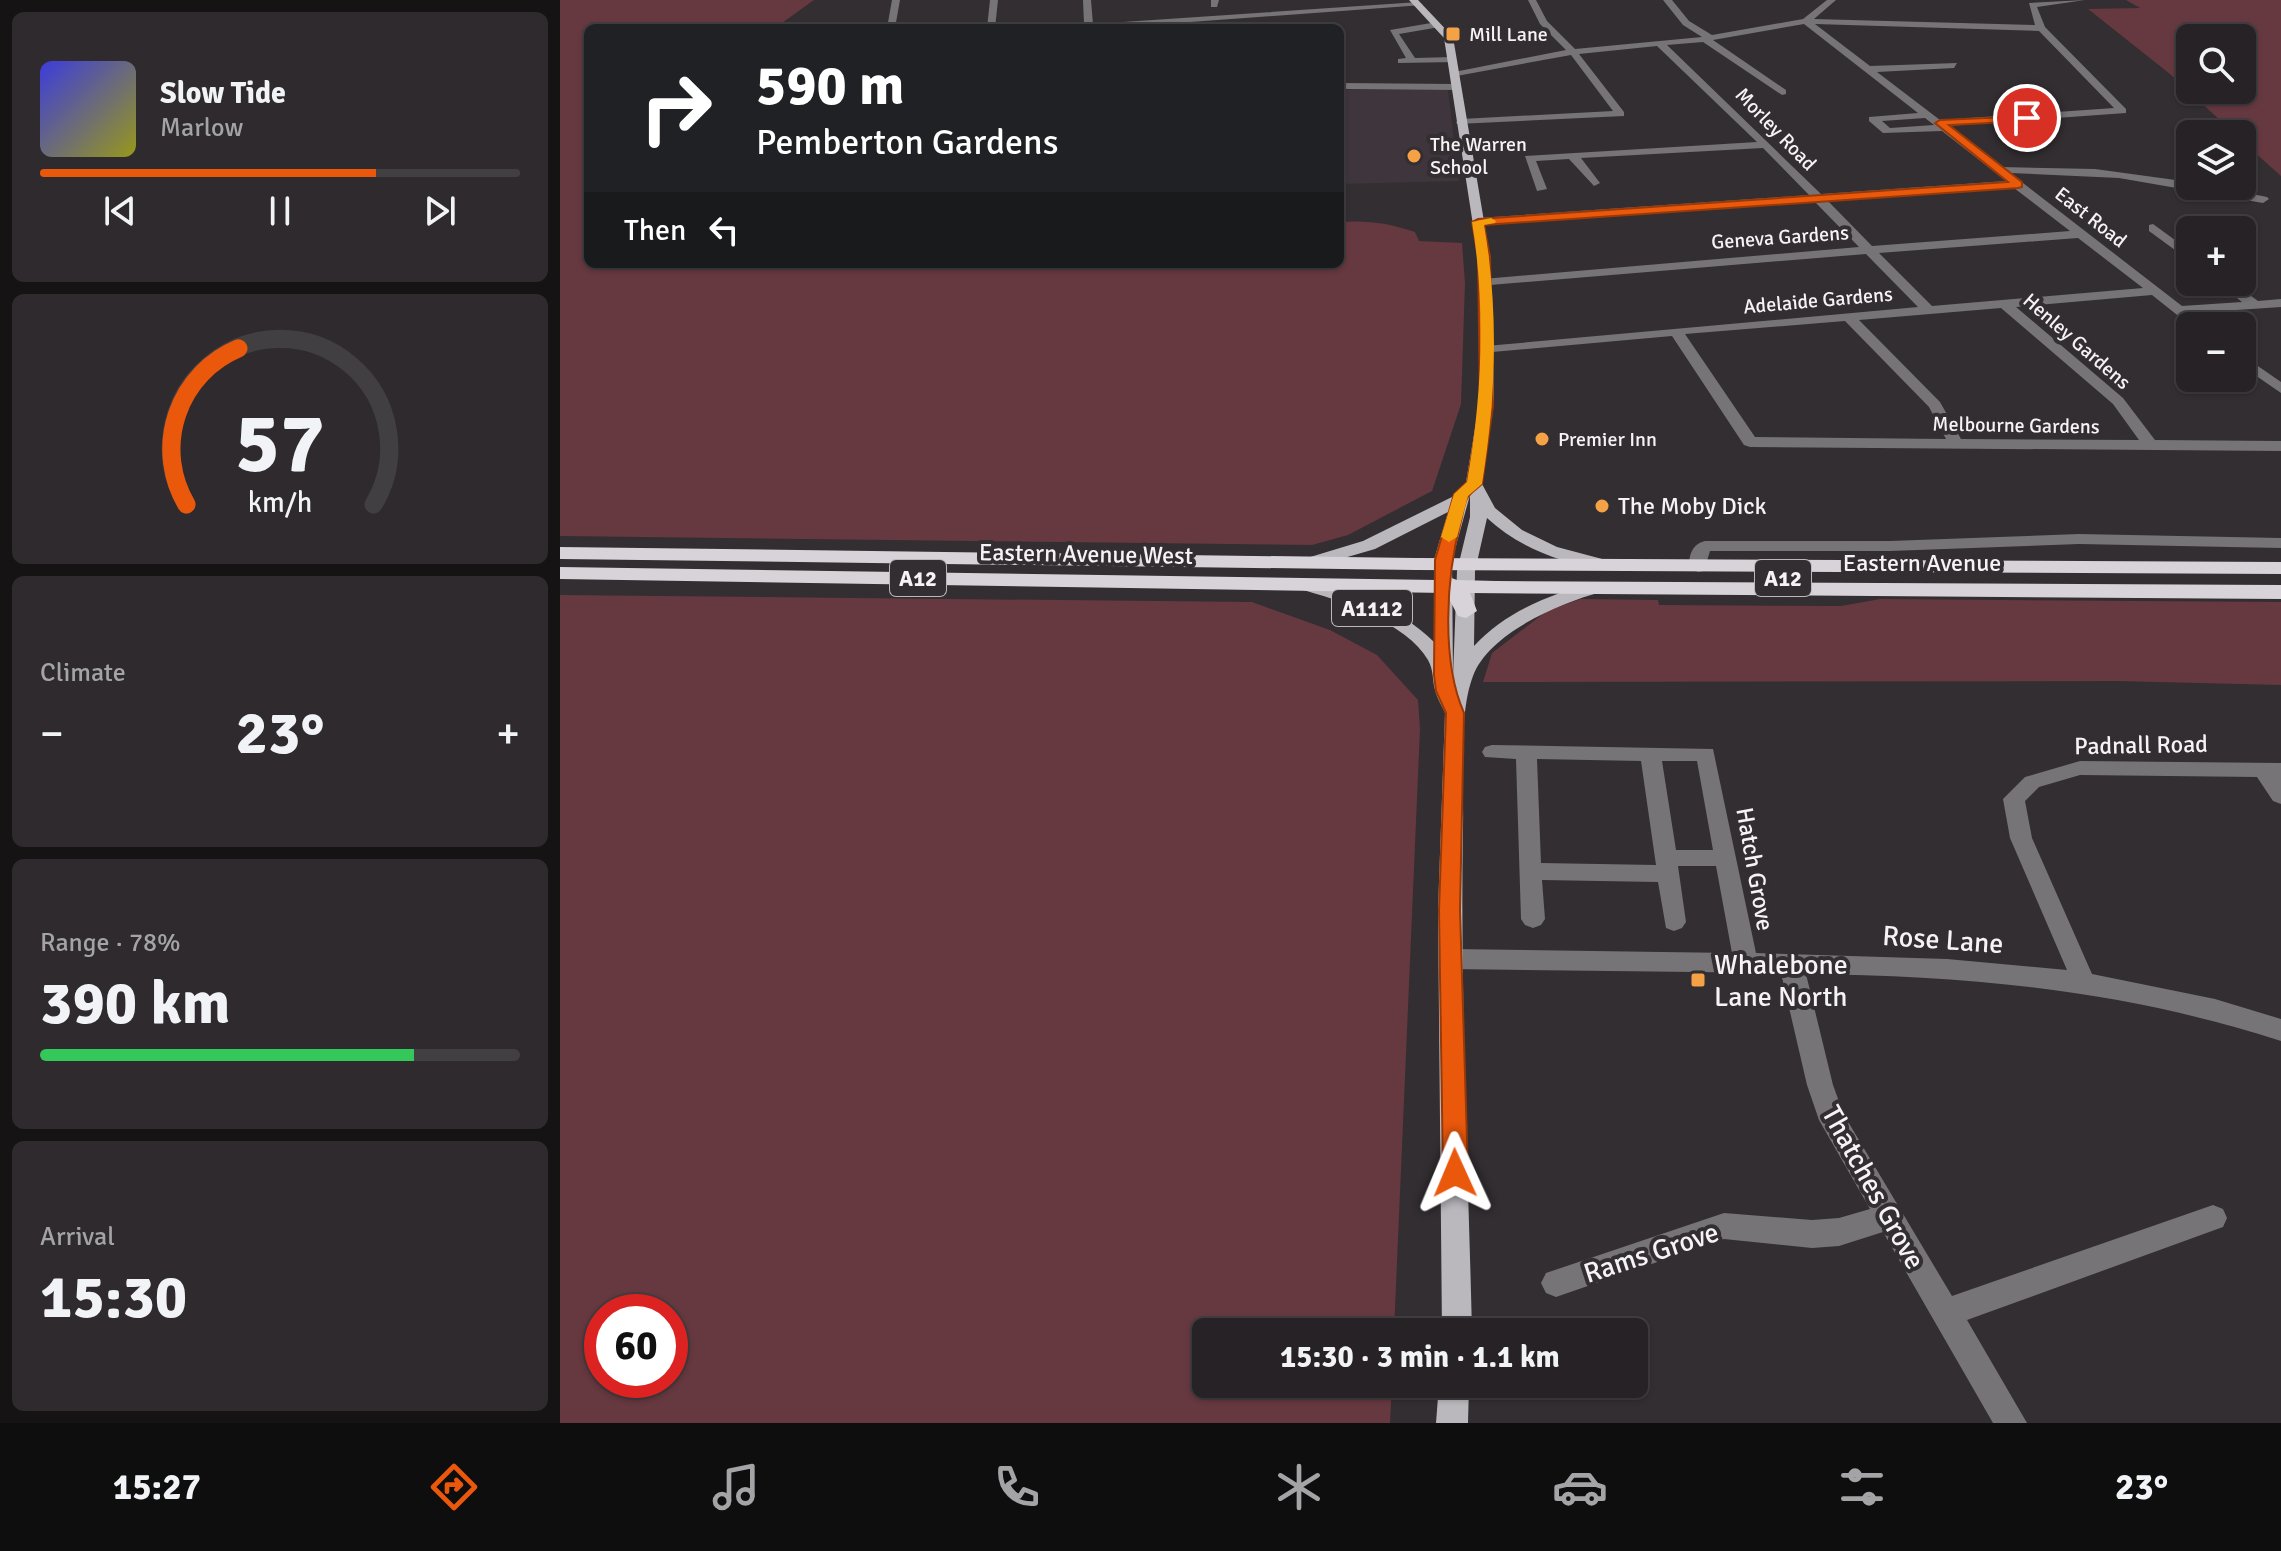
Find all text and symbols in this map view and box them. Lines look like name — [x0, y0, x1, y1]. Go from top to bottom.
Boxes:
place label: Mill Lane — [1469, 22, 1548, 47]
map controls — [2176, 24, 2256, 392]
button: search — [2176, 24, 2256, 104]
marker: Mill Lane — [1444, 25, 1462, 43]
text: 590 m — [756, 51, 904, 120]
icon: right — [624, 56, 728, 160]
text: Slow Tide — [160, 75, 286, 112]
street label: Morley Road — [1730, 83, 1821, 176]
pin — [1993, 84, 2061, 152]
icon: arrive — [2005, 96, 2049, 140]
text: Marlow — [160, 112, 243, 144]
text: Pemberton Gardens — [756, 120, 1059, 165]
button: layers — [2176, 120, 2256, 200]
place label: The Warren School — [1430, 132, 1527, 180]
marker: The Warren School — [1405, 147, 1423, 165]
street label: East Road — [2050, 182, 2132, 253]
icon: previous — [98, 189, 142, 233]
icon: pause — [258, 189, 302, 233]
icon: next — [418, 189, 462, 233]
icon: left — [702, 208, 746, 252]
text: Then — [624, 212, 686, 249]
button: + — [2176, 216, 2256, 296]
street label: Geneva Gardens — [1711, 220, 1850, 255]
street label: Adelaide Gardens — [1742, 282, 1894, 319]
street label: Henley Gardens — [2018, 288, 2136, 395]
button: − — [2176, 312, 2256, 392]
text: 57 — [235, 393, 325, 495]
street label: Melbourne Gardens — [1932, 412, 2100, 439]
place label: Premier Inn — [1558, 427, 1657, 452]
marker: Premier Inn — [1533, 430, 1551, 448]
text: km/h — [248, 485, 312, 520]
place label: The Moby Dick — [1618, 491, 1767, 521]
marker: The Moby Dick — [1593, 497, 1611, 515]
street label: Eastern Avenue West — [979, 537, 1193, 571]
street label: Eastern Avenue — [1843, 548, 2001, 578]
road number: A12 — [890, 560, 946, 596]
road number: A12 — [1755, 560, 1811, 596]
road number: A1112 — [1332, 590, 1412, 626]
text: Climate — [40, 657, 126, 689]
text: 23° — [236, 697, 324, 771]
text: − — [40, 707, 64, 761]
text: + — [496, 707, 520, 761]
street label: Padnall Road — [2074, 729, 2208, 761]
street label: Hatch Grove — [1729, 805, 1781, 933]
street label: Rose Lane — [1881, 919, 2005, 961]
text: Range · 78% — [40, 927, 181, 959]
place label: Whalebone Lane North — [1714, 948, 1848, 1014]
text: 390 km — [40, 967, 230, 1041]
marker: Whalebone Lane North — [1689, 971, 1707, 989]
street label: Thatches Grove — [1814, 1100, 1932, 1275]
position arrow — [1413, 1131, 1497, 1215]
street label: Rams Grove — [1579, 1215, 1723, 1291]
text: Arrival — [40, 1221, 115, 1253]
text: 15:30 — [40, 1261, 187, 1335]
speed limit sign: 60 — [584, 1294, 688, 1398]
text: 15:30 · 3 min · 1.1 km — [1280, 1339, 1560, 1376]
icon: directions — [426, 1459, 482, 1515]
icon: music — [708, 1459, 764, 1515]
icon: phone — [989, 1459, 1045, 1515]
icon: climate — [1271, 1459, 1327, 1515]
icon: car — [1552, 1459, 1608, 1515]
icon: filters — [1834, 1459, 1890, 1515]
text: 15:27 — [113, 1465, 201, 1510]
text: 23° — [2115, 1465, 2168, 1510]

